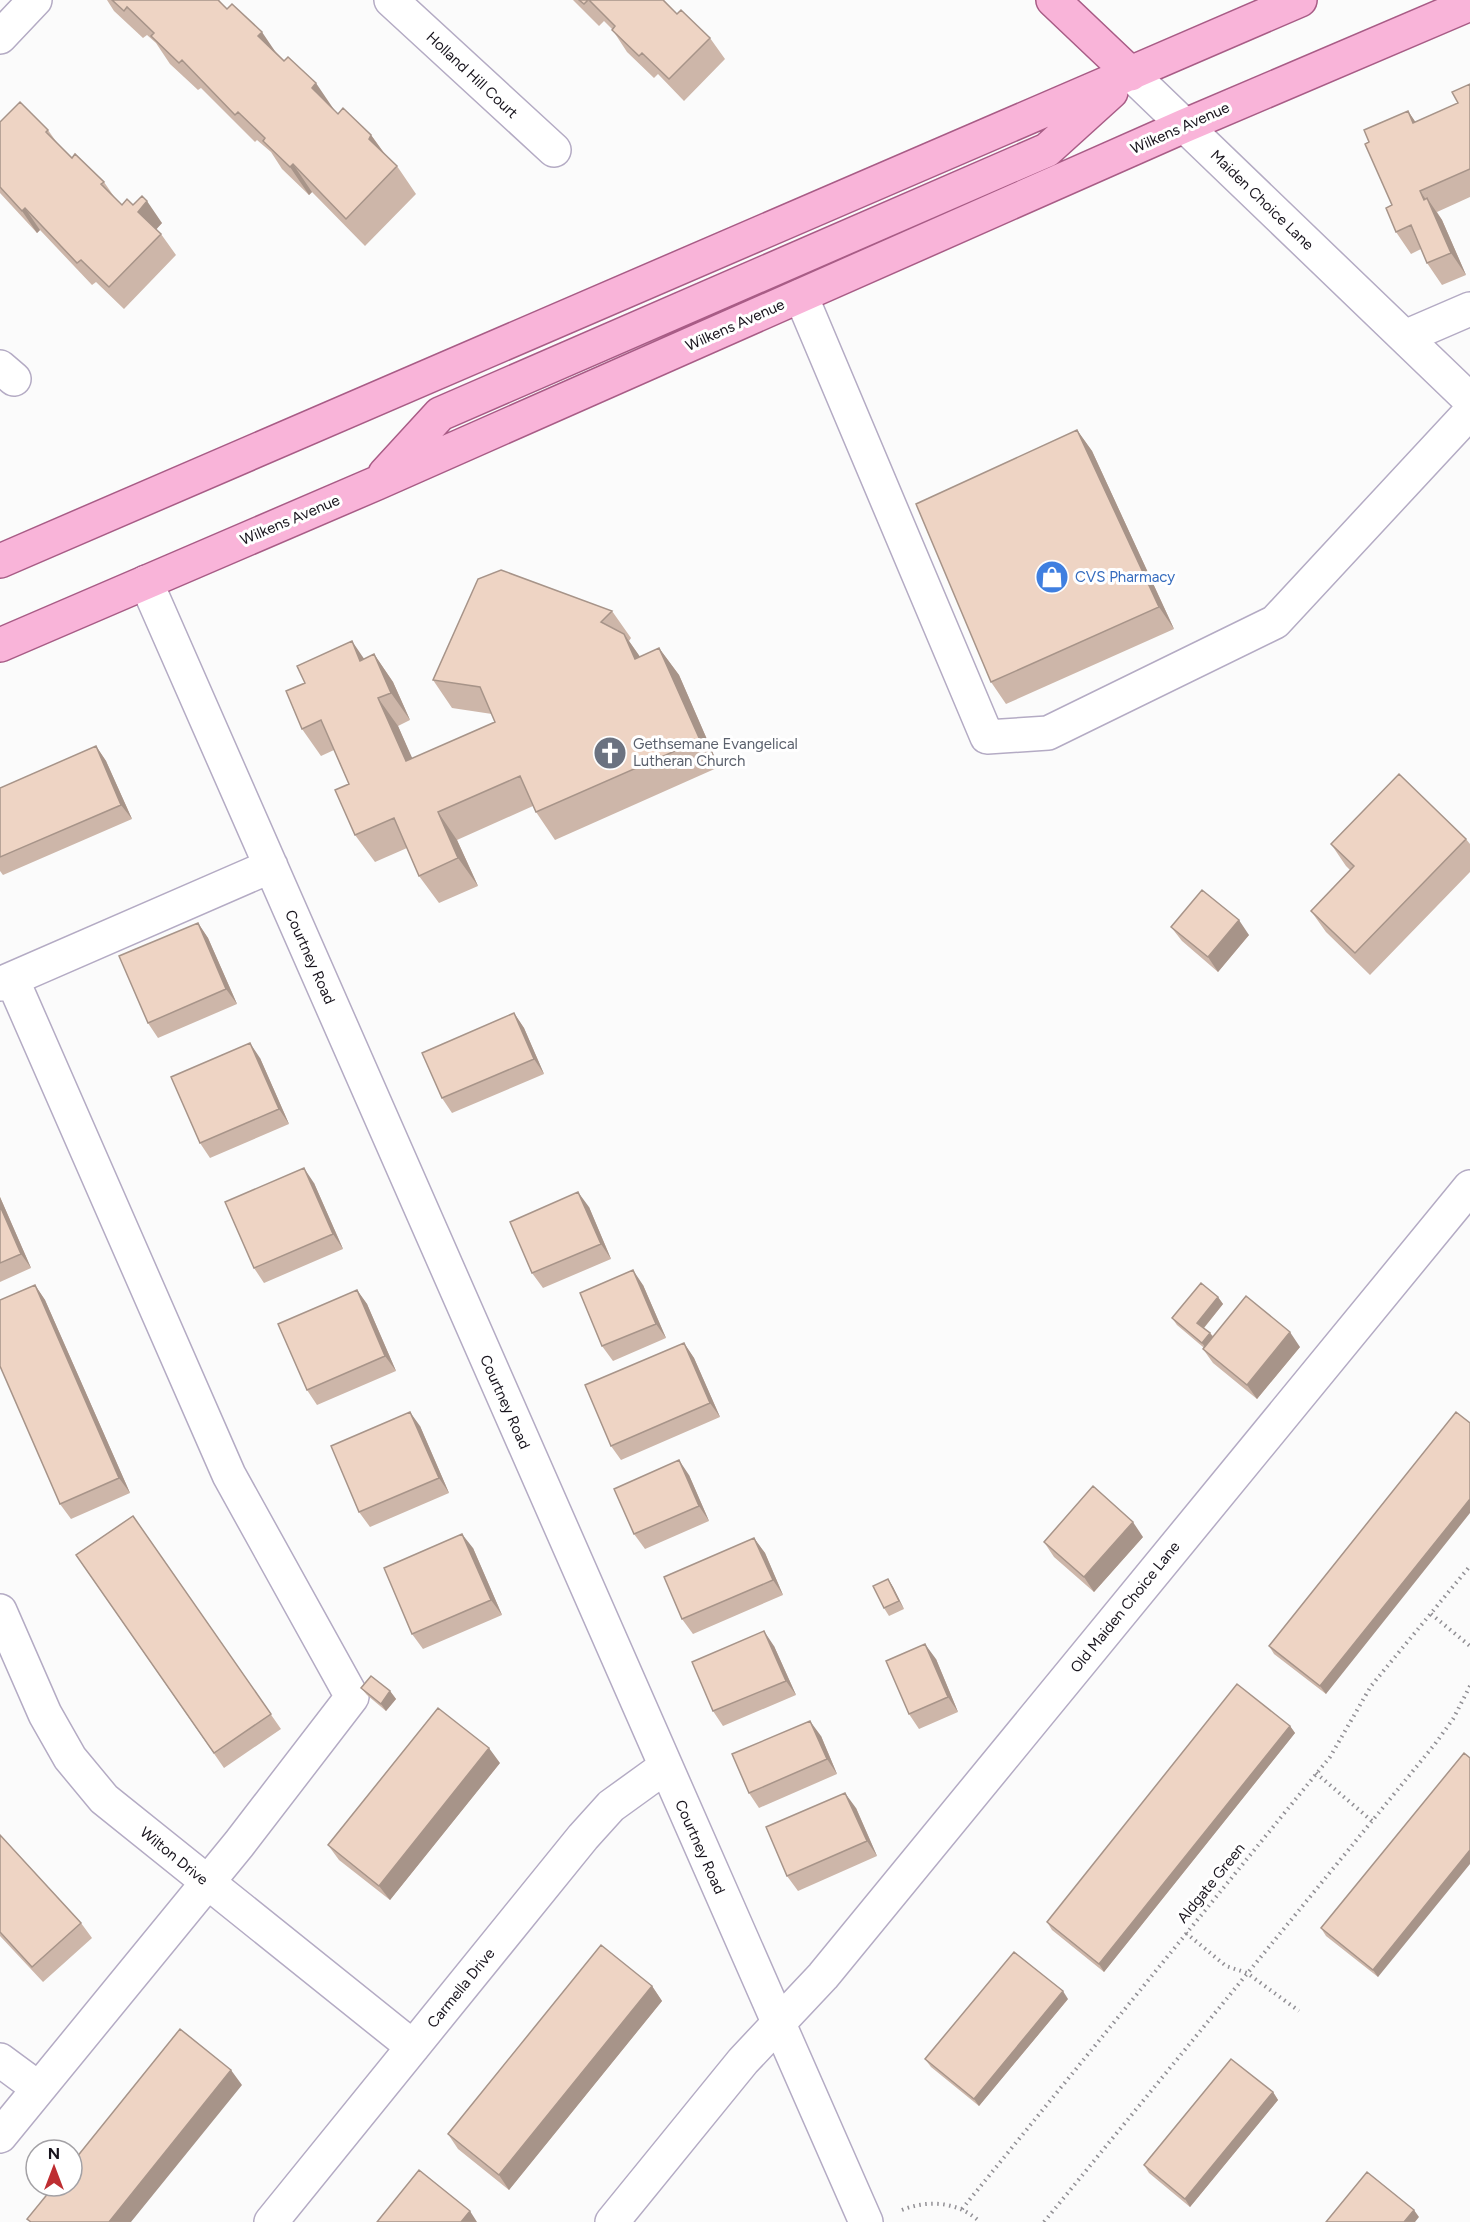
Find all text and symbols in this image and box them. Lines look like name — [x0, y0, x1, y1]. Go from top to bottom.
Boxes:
street label: Holland Hill Court — [422, 28, 522, 122]
street label: Wilkens Avenue — [1128, 98, 1232, 158]
street label: Maiden Choice Lane — [1207, 146, 1317, 254]
street label: Wilkens Avenue — [683, 295, 787, 355]
street label: Wilkens Avenue — [238, 491, 342, 549]
shop icon: CVS Pharmacy — [1034, 559, 1070, 595]
place label: CVS Pharmacy — [1075, 568, 1175, 586]
church icon: Gethsemane Evangelical Lutheran Church — [592, 735, 628, 771]
place label: Gethsemane Evangelical Lutheran Church — [633, 735, 798, 770]
street label: Courtney Road — [281, 907, 339, 1007]
street label: Courtney Road — [476, 1352, 534, 1452]
street label: Old Maiden Choice Lane — [1066, 1538, 1184, 1676]
street label: Courtney Road — [671, 1797, 729, 1897]
street label: Wilton Drive — [136, 1823, 212, 1889]
street label: Aldgate Green — [1173, 1839, 1249, 1927]
street label: Carmella Drive — [423, 1945, 499, 2031]
north arrow — [24, 2138, 84, 2198]
text: N — [48, 2144, 60, 2163]

